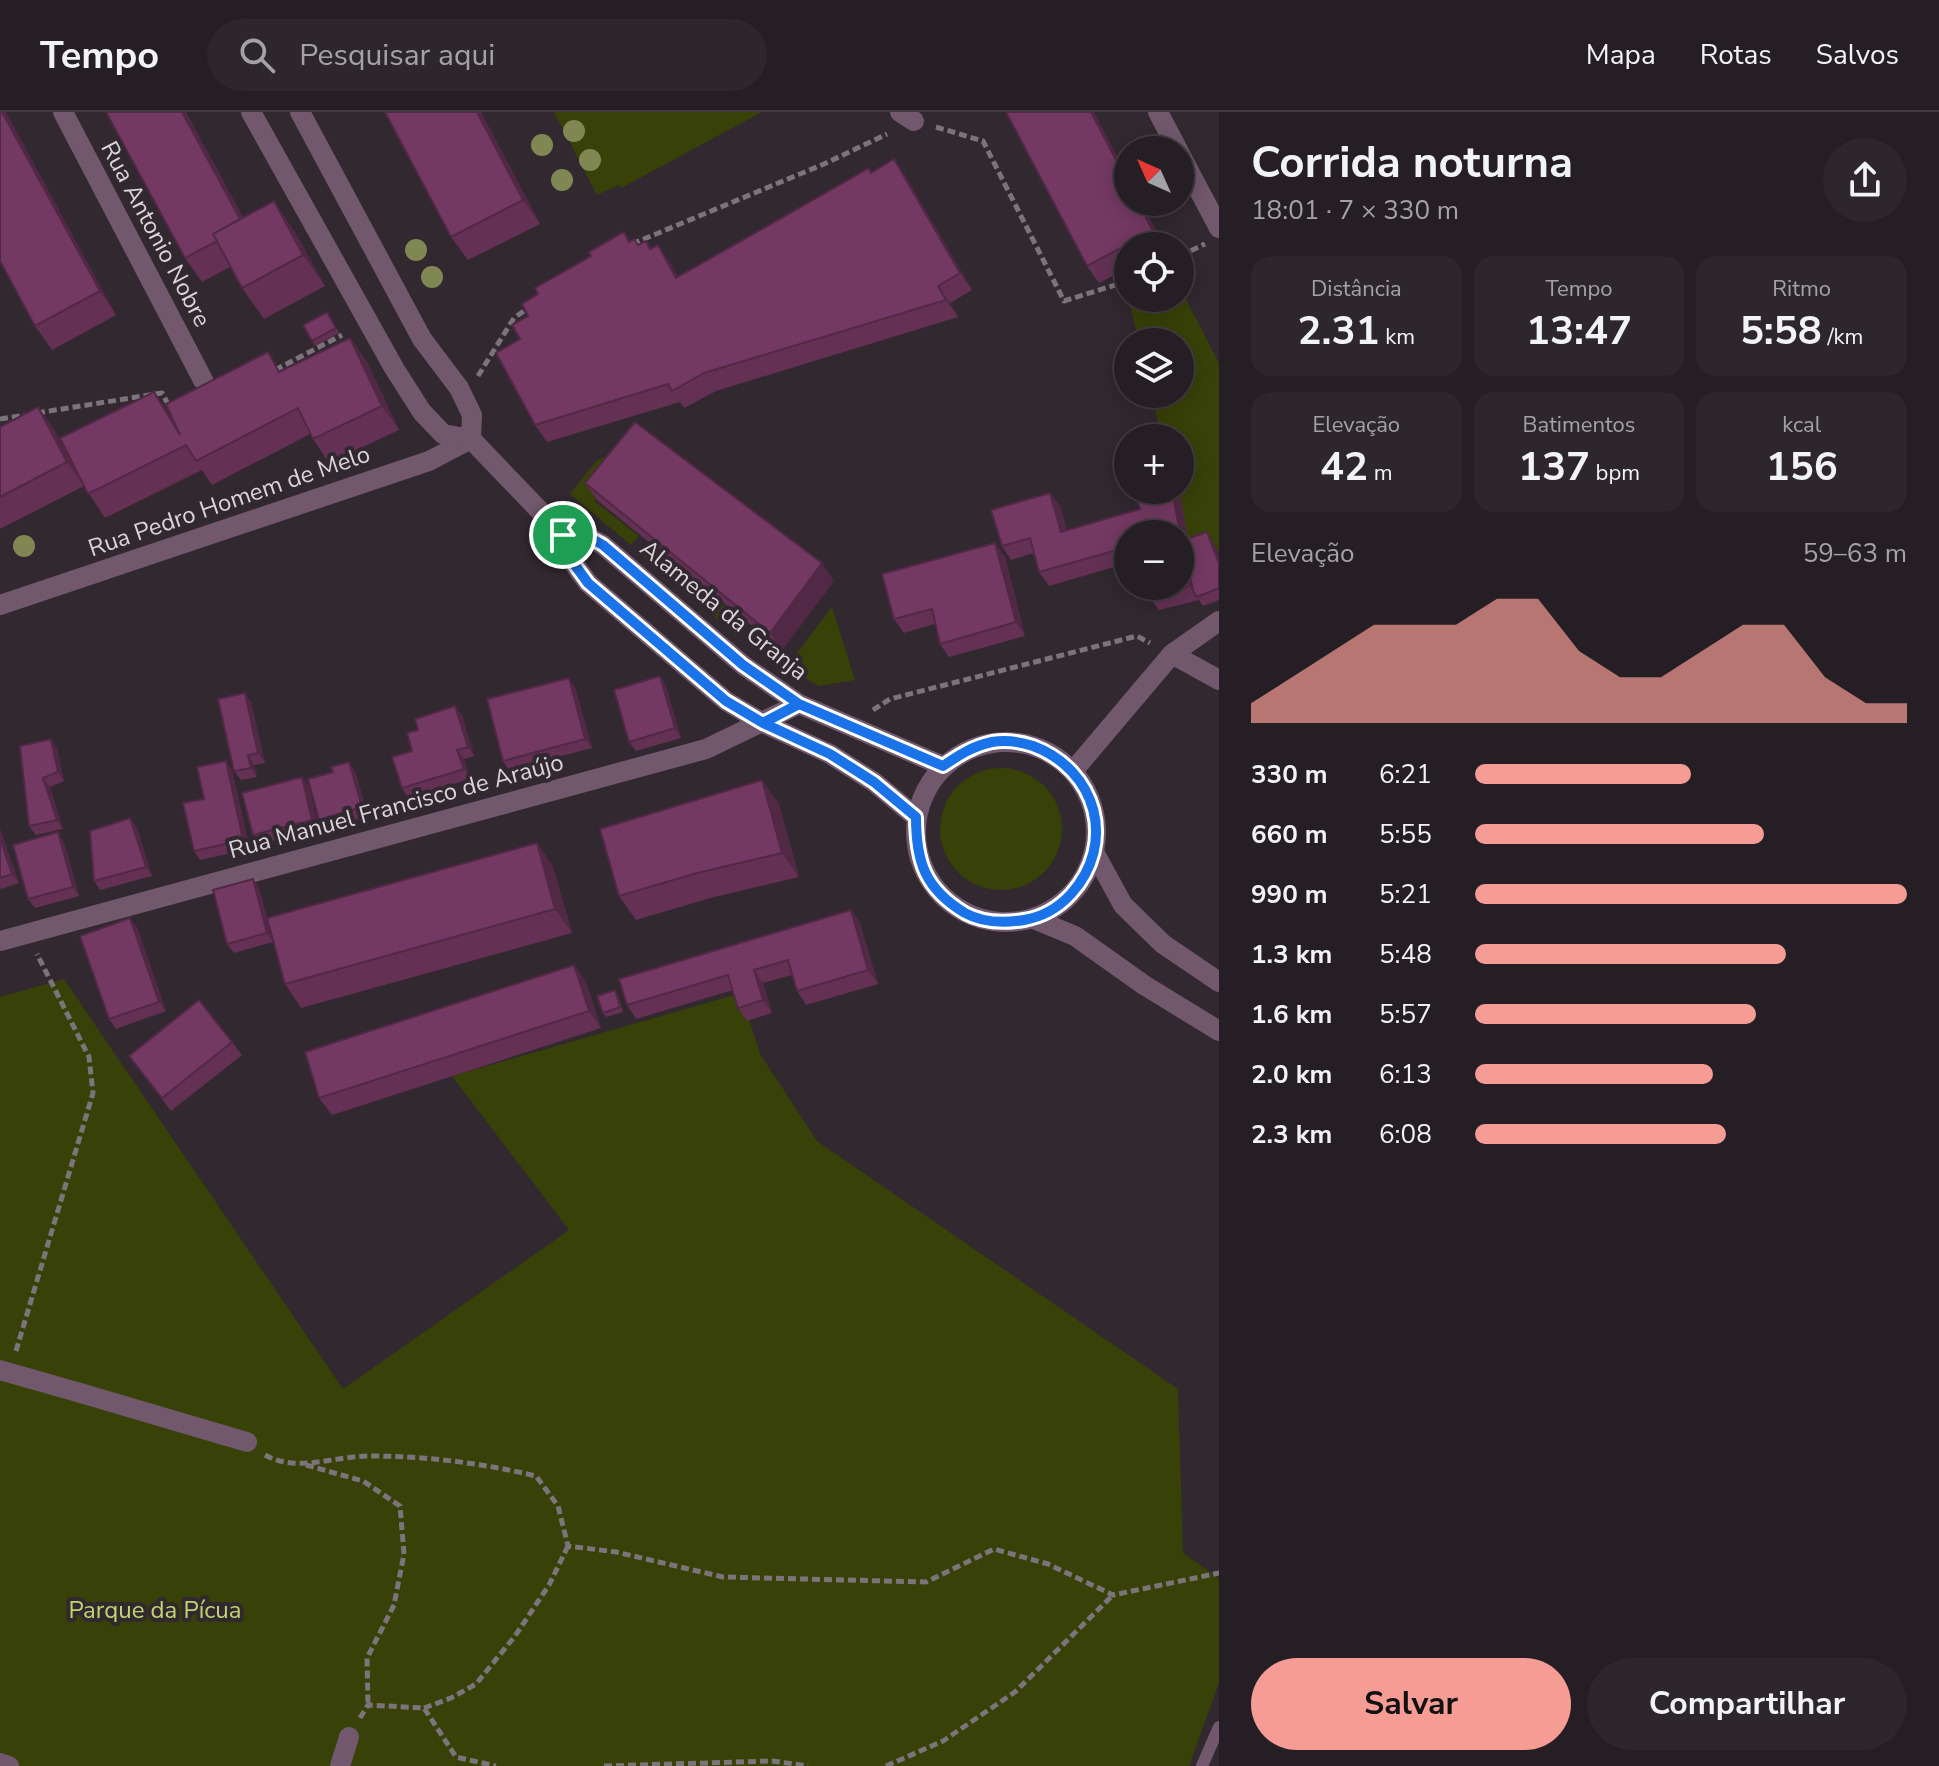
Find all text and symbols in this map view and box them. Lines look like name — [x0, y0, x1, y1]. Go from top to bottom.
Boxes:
search box — [207, 19, 767, 91]
text: Tempo — [40, 30, 159, 81]
icon: search — [235, 33, 279, 77]
text: Pesquisar aqui — [299, 35, 495, 76]
text: Mapa — [1586, 36, 1656, 74]
text: Rotas — [1700, 36, 1772, 74]
text: Salvos — [1816, 36, 1899, 74]
text: Corrida noturna — [1251, 133, 1573, 193]
street label: Rua Antonio Nobre — [93, 135, 219, 333]
north arrow — [1114, 136, 1194, 216]
map controls — [1114, 136, 1194, 600]
button: share — [1823, 138, 1907, 222]
text: 18:01 · 7 × 330 m — [1251, 193, 1459, 228]
button: locate — [1114, 232, 1194, 312]
text: Distância — [1311, 274, 1402, 304]
text: Tempo — [1545, 274, 1613, 304]
text: Ritmo — [1772, 274, 1831, 304]
text: 2.31 — [1298, 304, 1380, 358]
text: 13:47 — [1526, 304, 1632, 358]
text: 5:58 — [1740, 304, 1822, 358]
text: km — [1380, 322, 1415, 352]
text: /km — [1822, 322, 1863, 352]
button: layers — [1114, 328, 1194, 408]
text: Elevação — [1313, 410, 1400, 440]
text: Batimentos — [1523, 410, 1635, 440]
text: kcal — [1782, 410, 1821, 440]
button: + — [1114, 424, 1194, 504]
street label: Rua Pedro Homem de Melo — [84, 438, 374, 564]
text: 42 — [1320, 440, 1368, 494]
text: 137 — [1518, 440, 1590, 494]
text: 156 — [1766, 440, 1838, 494]
text: m — [1368, 458, 1393, 488]
text: bpm — [1590, 458, 1640, 488]
pin — [529, 501, 597, 569]
icon: arrive — [541, 513, 585, 557]
button: − — [1114, 520, 1194, 600]
street label: Alameda da Granja — [633, 532, 815, 688]
text: Elevação — [1251, 536, 1354, 571]
text: 59–63 m — [1803, 536, 1907, 571]
street label: Rua Manuel Francisco de Araújo — [225, 746, 567, 866]
text: 330 m — [1251, 757, 1328, 792]
text: 6:21 — [1379, 757, 1432, 792]
text: 660 m — [1251, 817, 1328, 852]
text: 5:55 — [1379, 817, 1432, 852]
text: 990 m — [1251, 877, 1328, 912]
text: 5:21 — [1379, 877, 1432, 912]
text: 1.3 km — [1251, 937, 1332, 972]
text: 5:48 — [1379, 937, 1432, 972]
text: 1.6 km — [1251, 997, 1332, 1032]
text: 5:57 — [1379, 997, 1432, 1032]
text: 2.0 km — [1251, 1057, 1332, 1092]
text: 6:13 — [1379, 1057, 1432, 1092]
text: 2.3 km — [1251, 1117, 1332, 1152]
text: 6:08 — [1379, 1117, 1432, 1152]
park label: Parque da Pícua — [68, 1594, 242, 1626]
button: Salvar — [1251, 1658, 1571, 1750]
button: Compartilhar — [1587, 1658, 1907, 1750]

